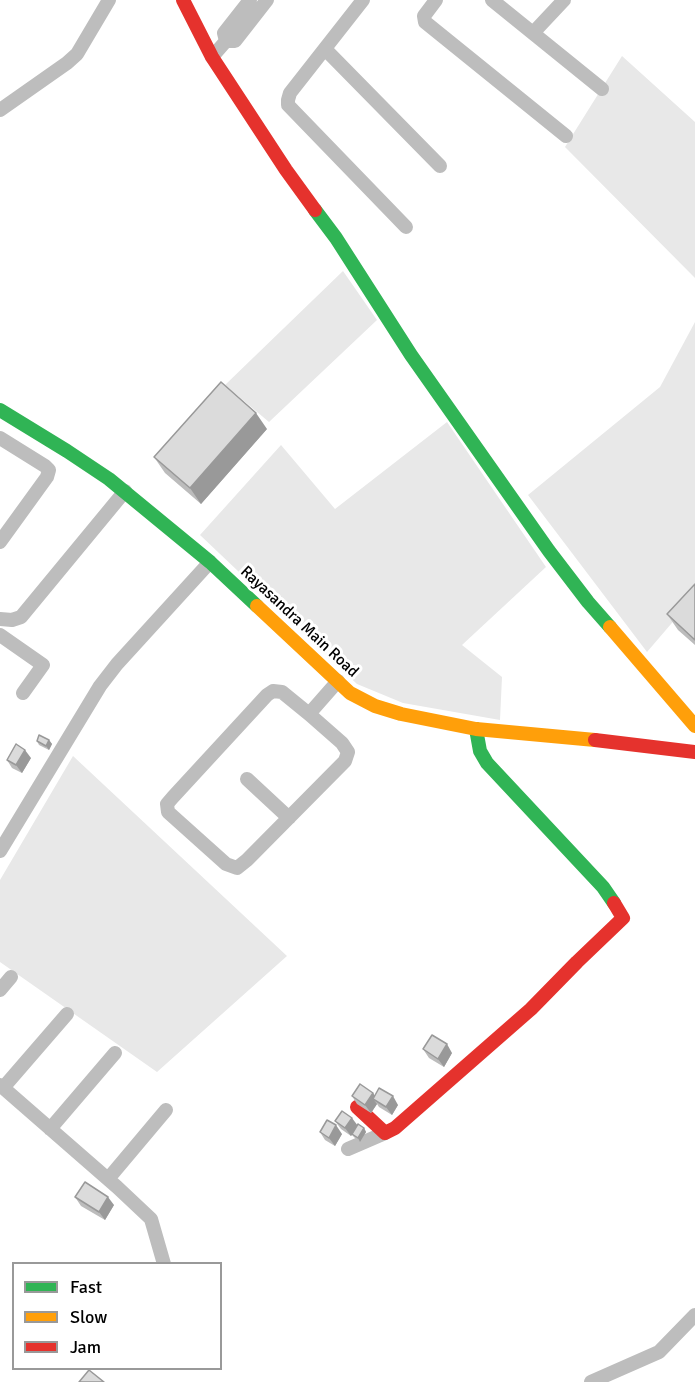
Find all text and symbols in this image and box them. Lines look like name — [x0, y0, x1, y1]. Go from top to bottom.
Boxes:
street label: Rayasandra Main Road — [236, 562, 362, 682]
legend — [12, 1262, 222, 1370]
text: Fast — [70, 1276, 102, 1298]
text: Slow — [70, 1306, 107, 1328]
text: Jam — [70, 1336, 101, 1358]

